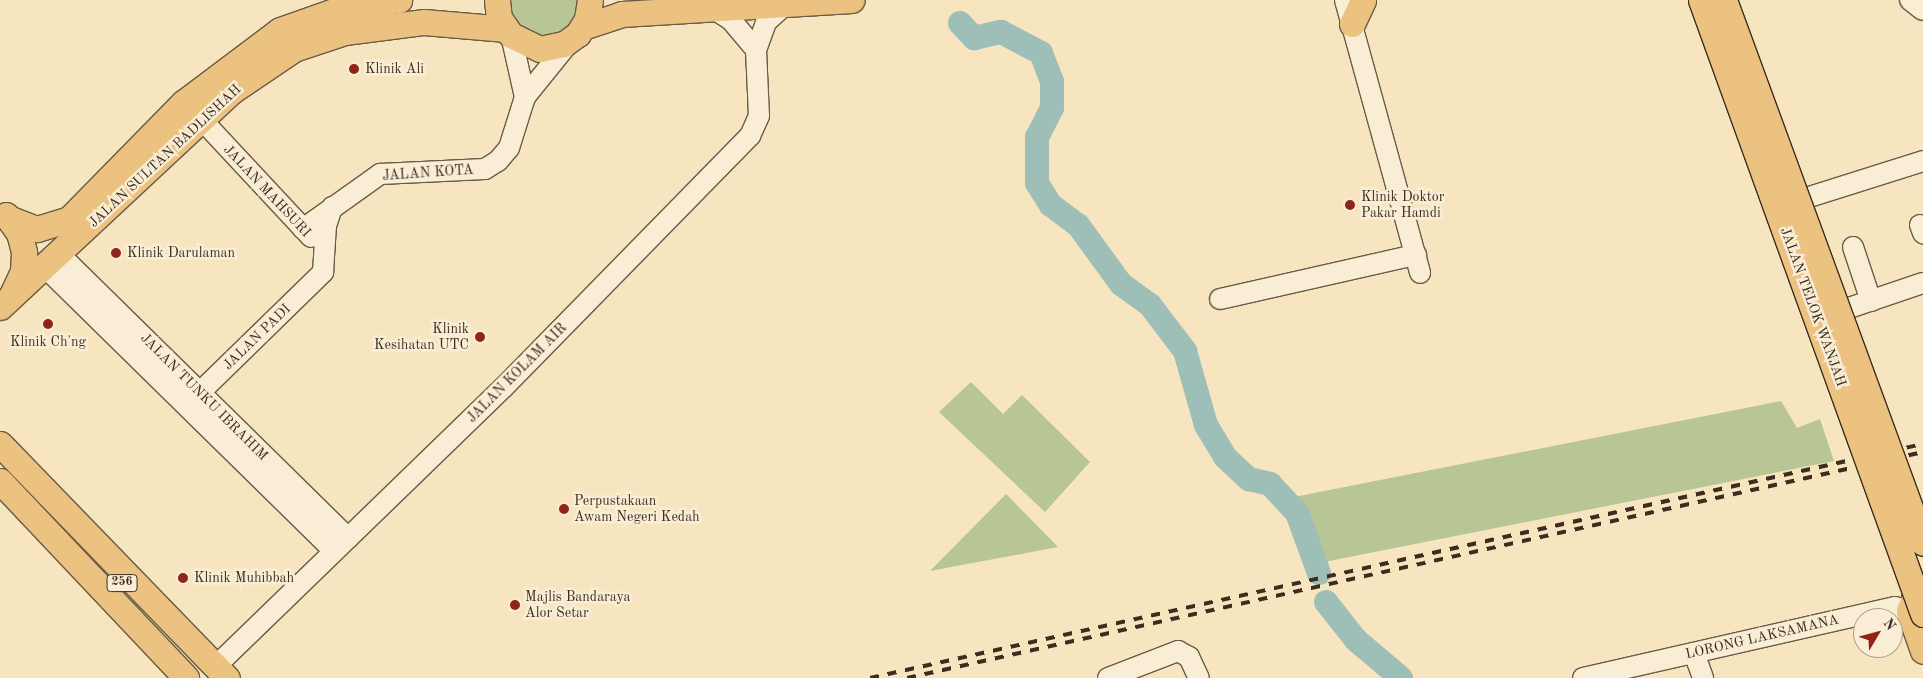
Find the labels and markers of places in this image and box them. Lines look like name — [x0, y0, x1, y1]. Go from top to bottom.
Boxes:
place label: Klinik Ali — [365, 61, 424, 77]
marker: Klinik Ali — [347, 62, 361, 76]
place label: Klinik Doktor Pakar Hamdi — [1361, 189, 1444, 222]
marker: Klinik Doktor Pakar Hamdi — [1343, 198, 1357, 212]
place label: Klinik Darulaman — [127, 245, 235, 261]
marker: Klinik Darulaman — [109, 246, 123, 260]
marker: Klinik Ch'ng — [41, 317, 55, 331]
place label: Klinik Kesihatan UTC — [374, 321, 469, 354]
marker: Klinik Kesihatan UTC — [473, 330, 487, 344]
place label: Klinik Ch'ng — [10, 334, 86, 350]
place label: Perpustakaan Awam Negeri Kedah — [574, 493, 700, 526]
marker: Perpustakaan Awam Negeri Kedah — [558, 503, 570, 515]
place label: Klinik Muhibbah — [194, 570, 294, 586]
marker: Klinik Muhibbah — [176, 571, 190, 585]
place label: Majlis Bandaraya Alor Setar — [525, 589, 630, 622]
marker: Majlis Bandaraya Alor Setar — [509, 599, 521, 611]

